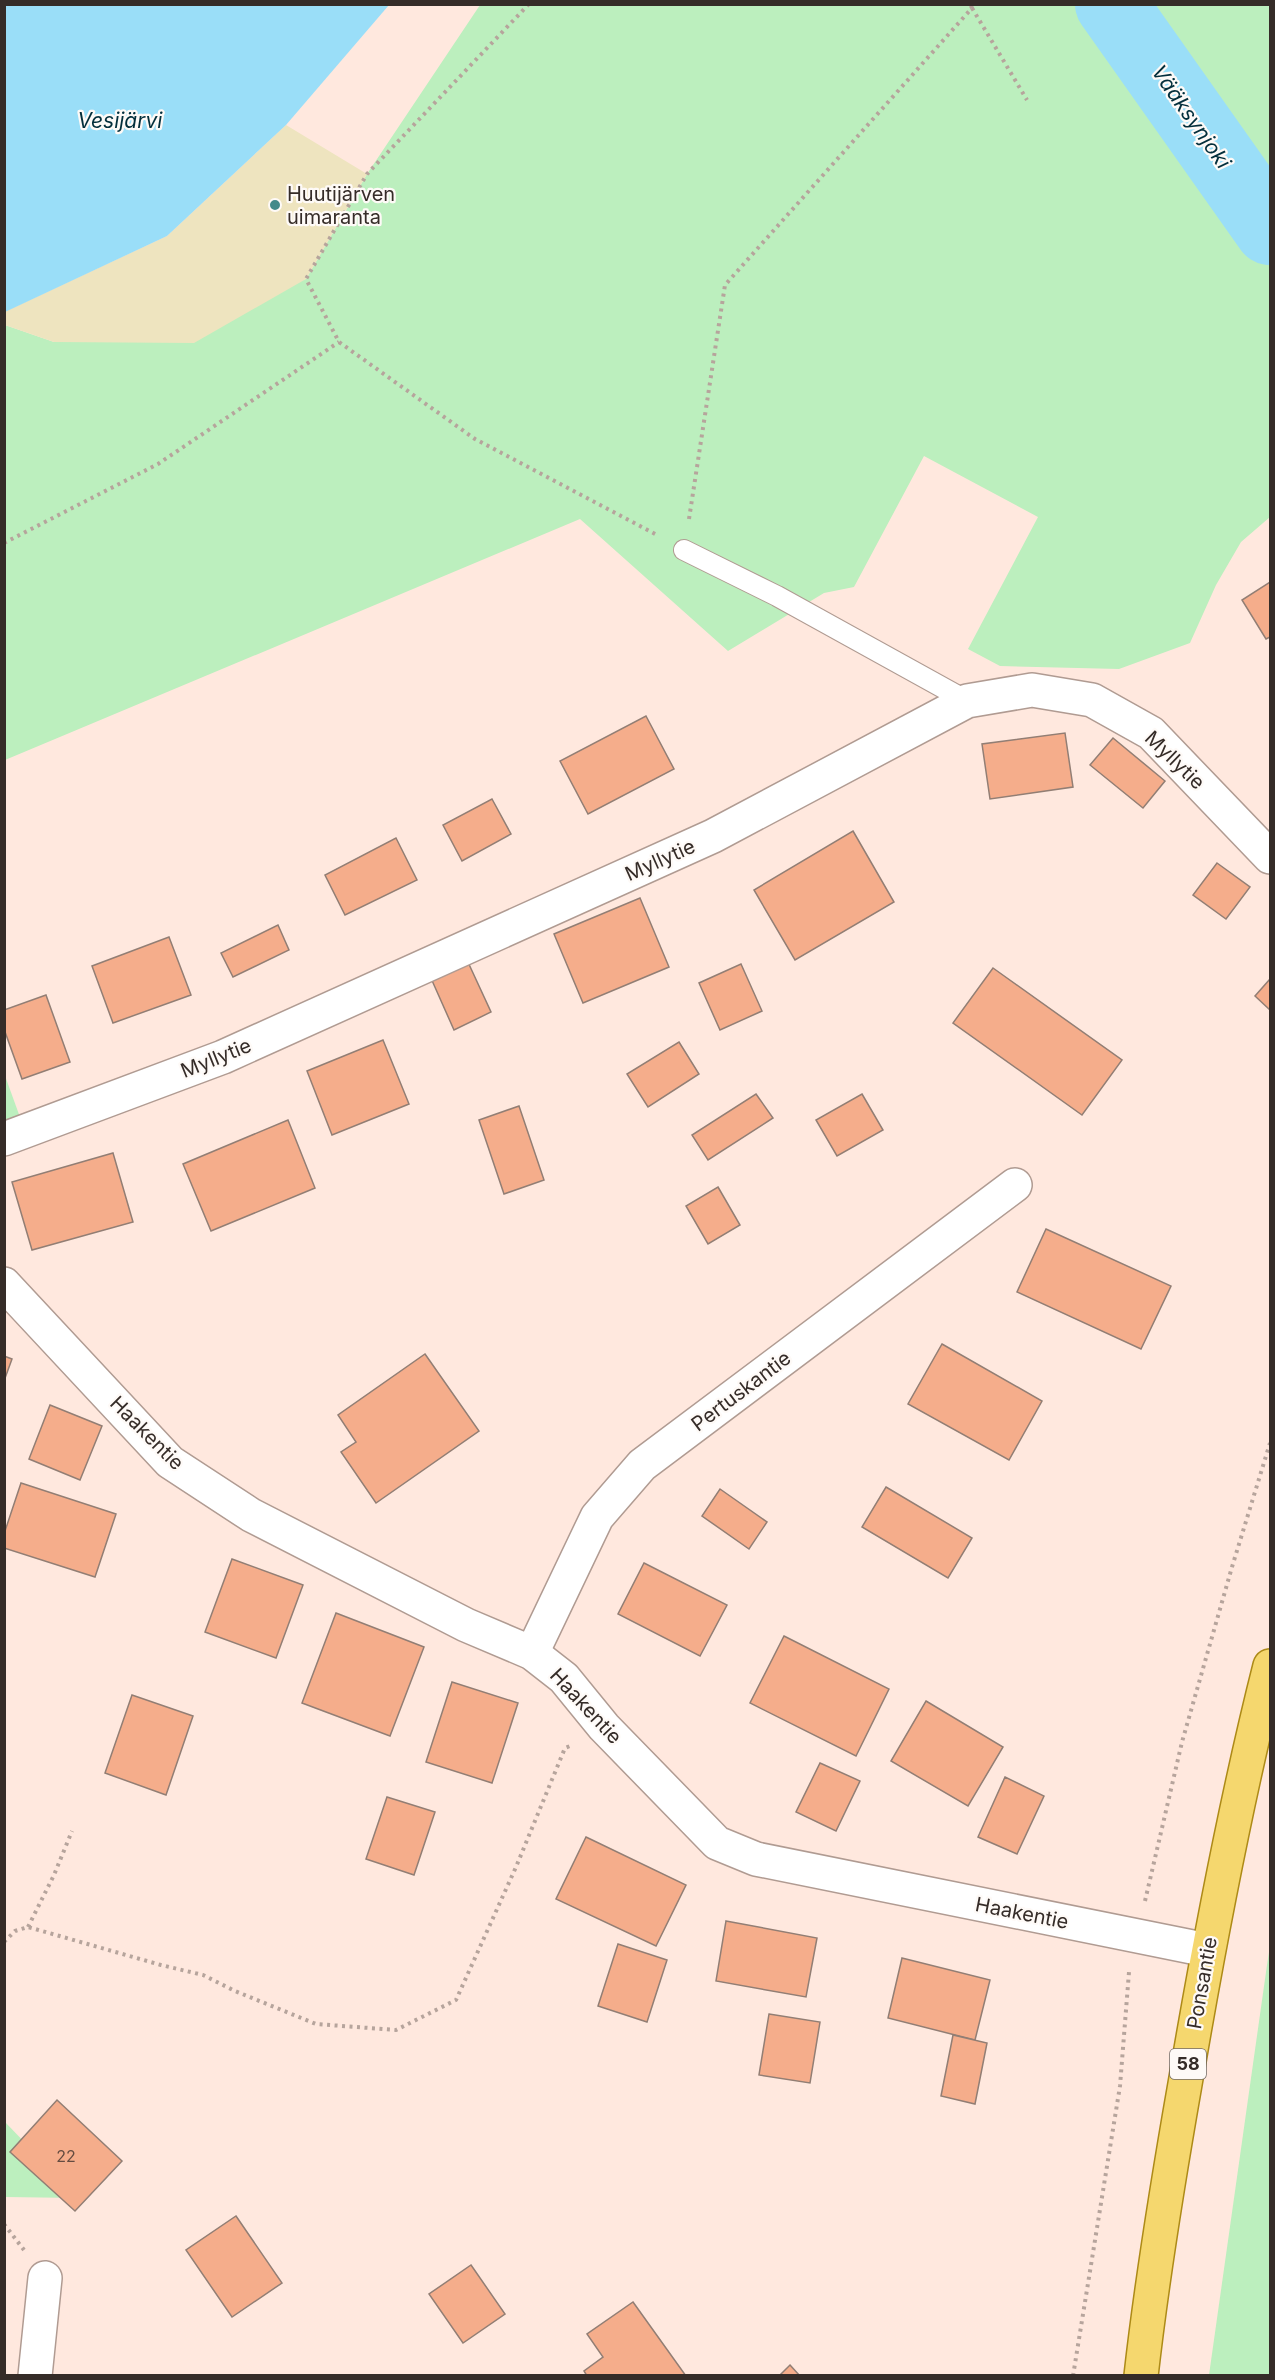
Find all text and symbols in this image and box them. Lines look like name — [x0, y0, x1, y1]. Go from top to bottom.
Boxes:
water label: Vääksynjoki — [1147, 60, 1237, 174]
water label: Vesijärvi — [78, 108, 163, 133]
place label: Huutijärven uimaranta — [287, 182, 395, 229]
marker: Huutijärven uimaranta — [268, 198, 282, 212]
street label: Myllytie — [1140, 726, 1210, 794]
street label: Myllytie — [621, 834, 699, 886]
street label: Myllytie — [177, 1033, 255, 1083]
street label: Pertuskantie — [687, 1346, 795, 1436]
street label: Haakentie — [105, 1391, 189, 1475]
street label: Haakentie — [545, 1663, 627, 1749]
street label: Haakentie — [973, 1892, 1071, 1934]
street label: Ponsantie — [1182, 1935, 1222, 2031]
road number: 58 — [1170, 2049, 1206, 2079]
house number: 22 — [56, 2146, 76, 2166]

